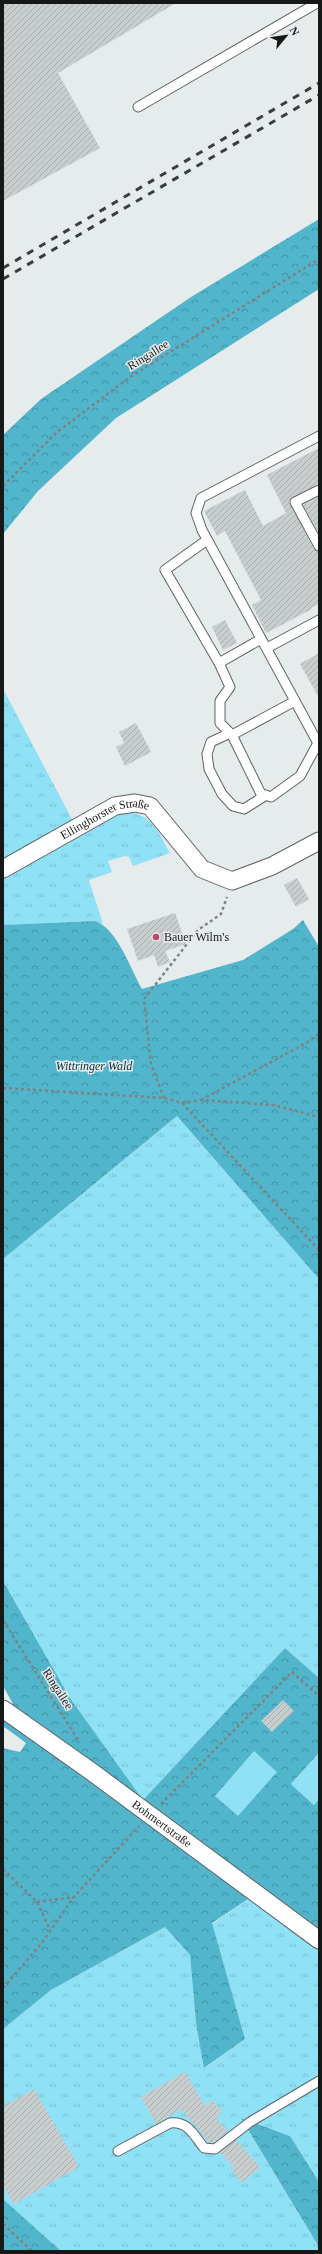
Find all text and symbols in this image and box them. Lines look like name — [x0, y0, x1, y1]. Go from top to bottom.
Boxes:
north arrow — [266, 16, 306, 56]
text: N — [288, 25, 302, 38]
street label: Ringallee — [125, 337, 171, 373]
street label: Ellinghorster Straße — [58, 796, 151, 842]
place label: Bauer Wilm's — [164, 930, 229, 944]
marker: Bauer Wilm's — [151, 932, 161, 942]
park label: Wittringer Wald — [56, 1059, 133, 1073]
street label: Ringallee — [40, 1666, 76, 1712]
street label: Bohmertstraße — [129, 1797, 194, 1850]

